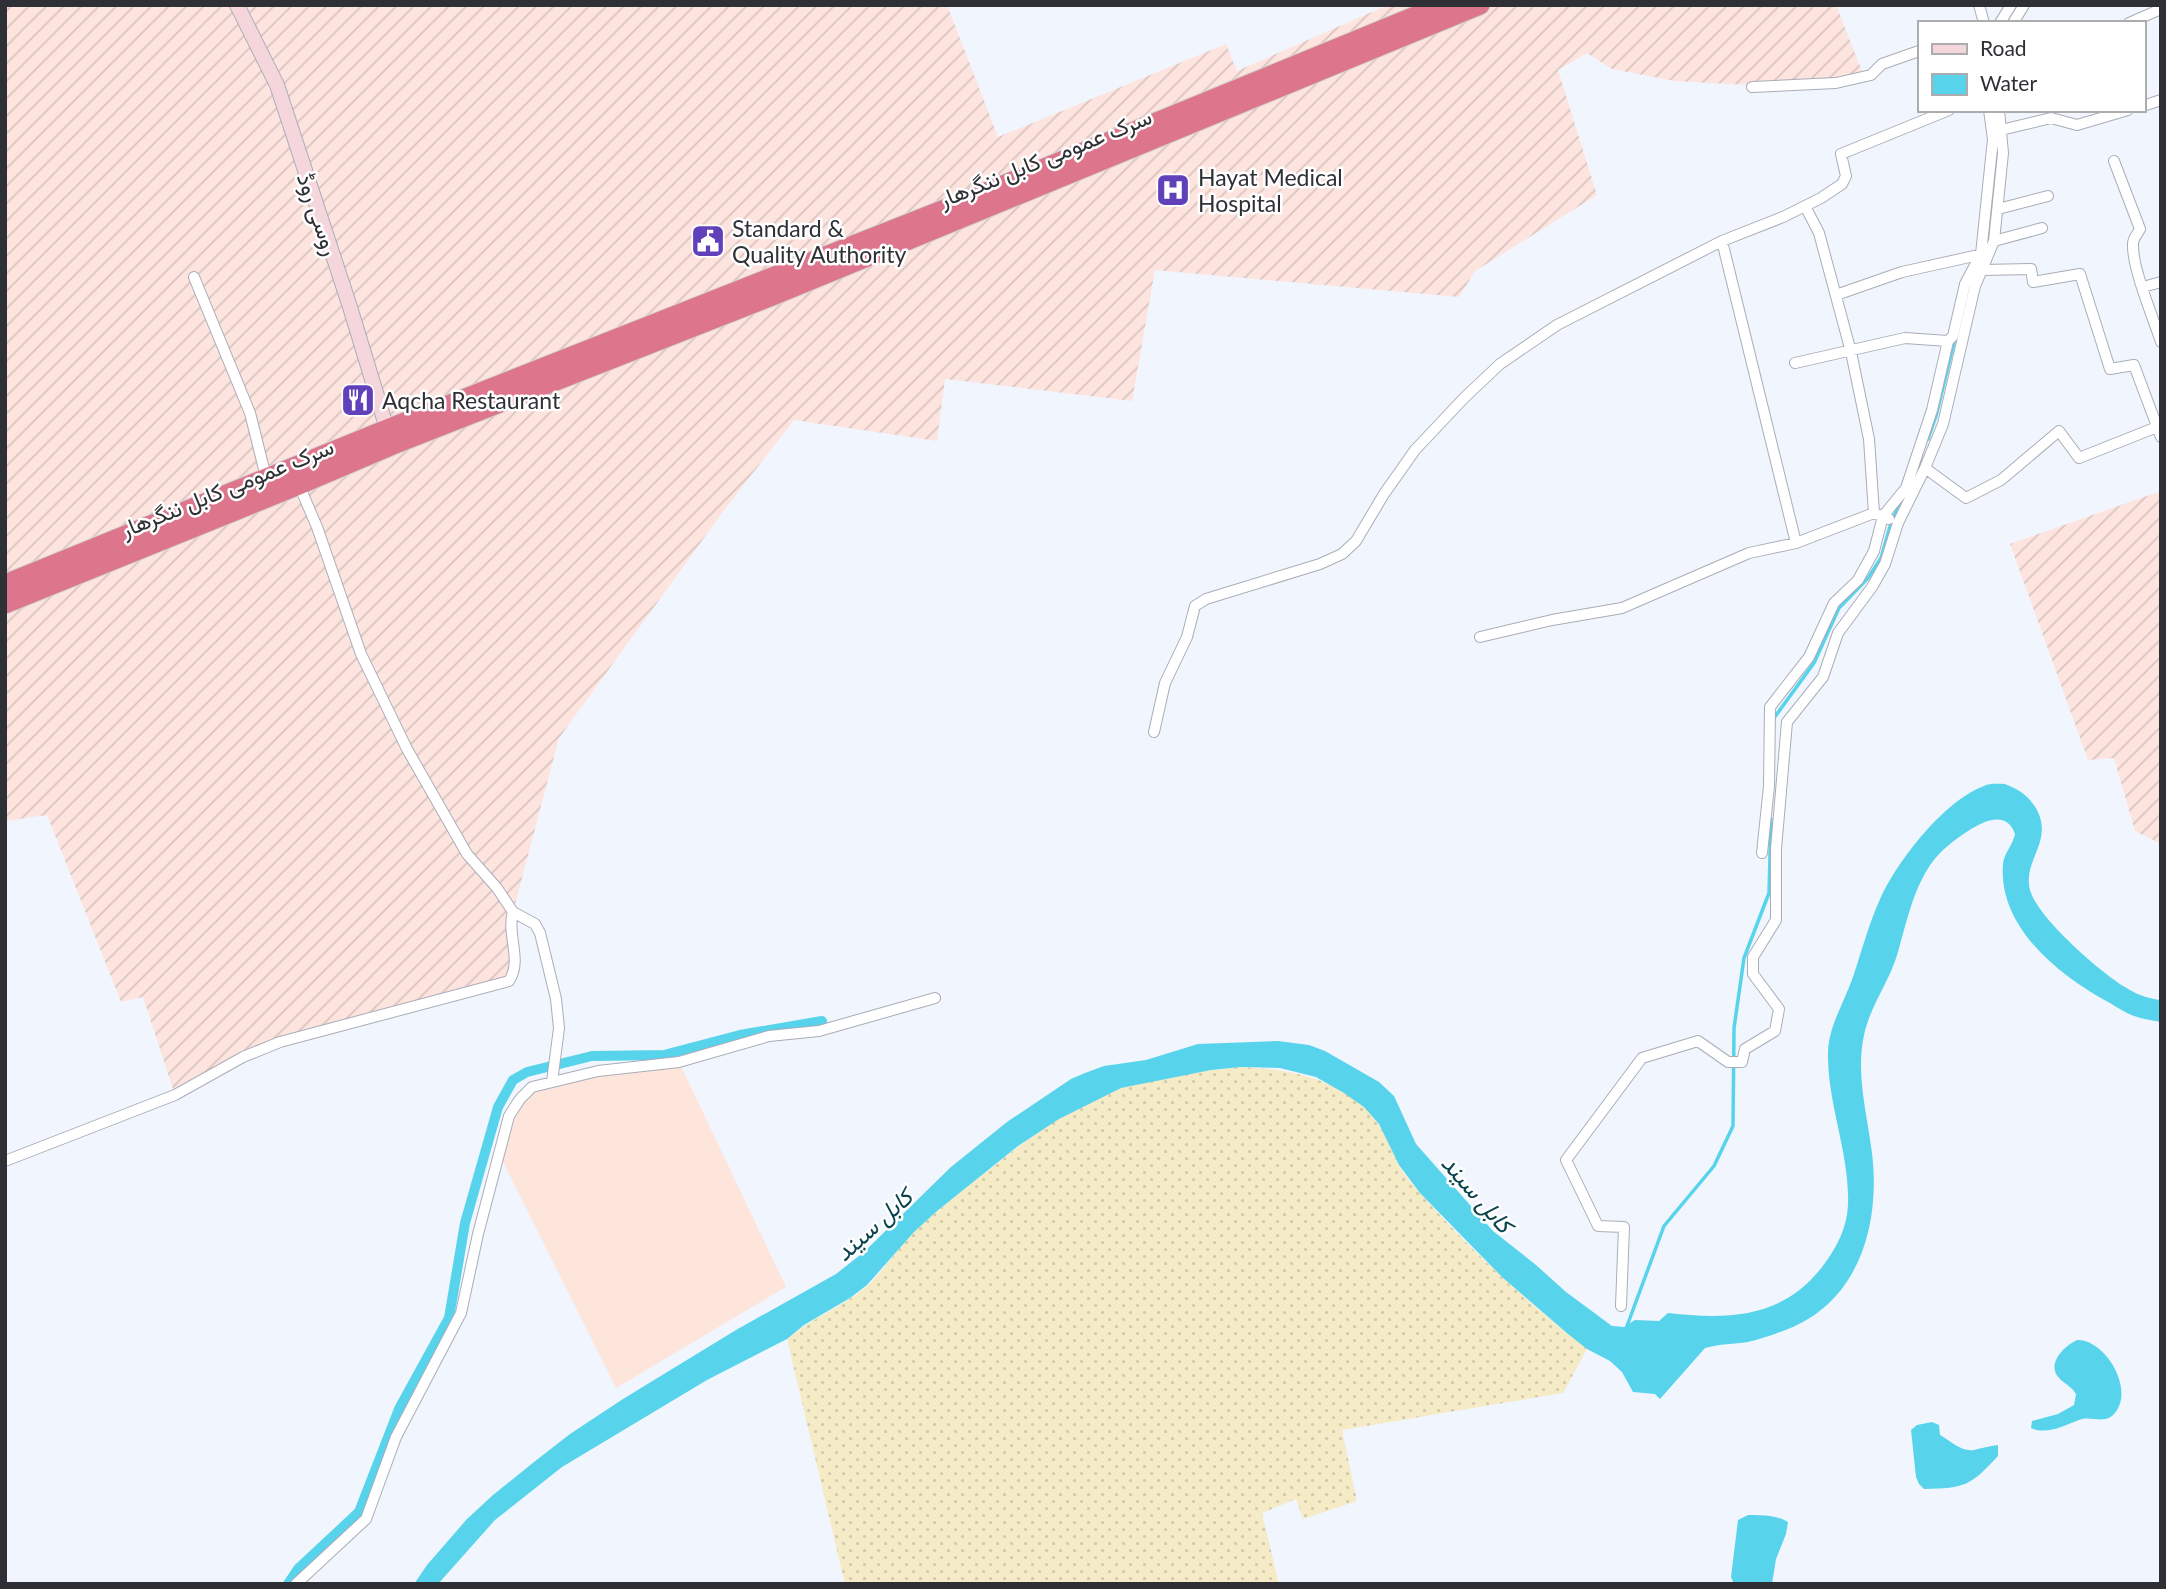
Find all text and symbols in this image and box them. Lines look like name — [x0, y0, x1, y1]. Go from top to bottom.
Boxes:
legend — [1918, 21, 2145, 112]
text: Road — [1980, 35, 2027, 60]
text: Water — [1980, 70, 2037, 95]
street label: سرک عمومی کابل ننگرهار — [934, 101, 1156, 215]
place label: Hayat Medical Hospital — [1198, 163, 1343, 217]
street label: روسی روڈ — [290, 169, 346, 260]
hospital icon: Hayat Medical Hospital — [1154, 171, 1192, 209]
place label: Standard & Quality Authority — [732, 214, 906, 268]
public building icon: Standard & Quality Authority — [689, 222, 727, 260]
restaurant icon: Aqcha Restaurant — [339, 381, 377, 419]
place label: Aqcha Restaurant — [382, 386, 561, 414]
street label: سرک عمومی کابل ننگرهار — [116, 431, 338, 545]
water label: کابل سيند — [1435, 1148, 1523, 1242]
water label: کابل سيند — [828, 1179, 922, 1267]

